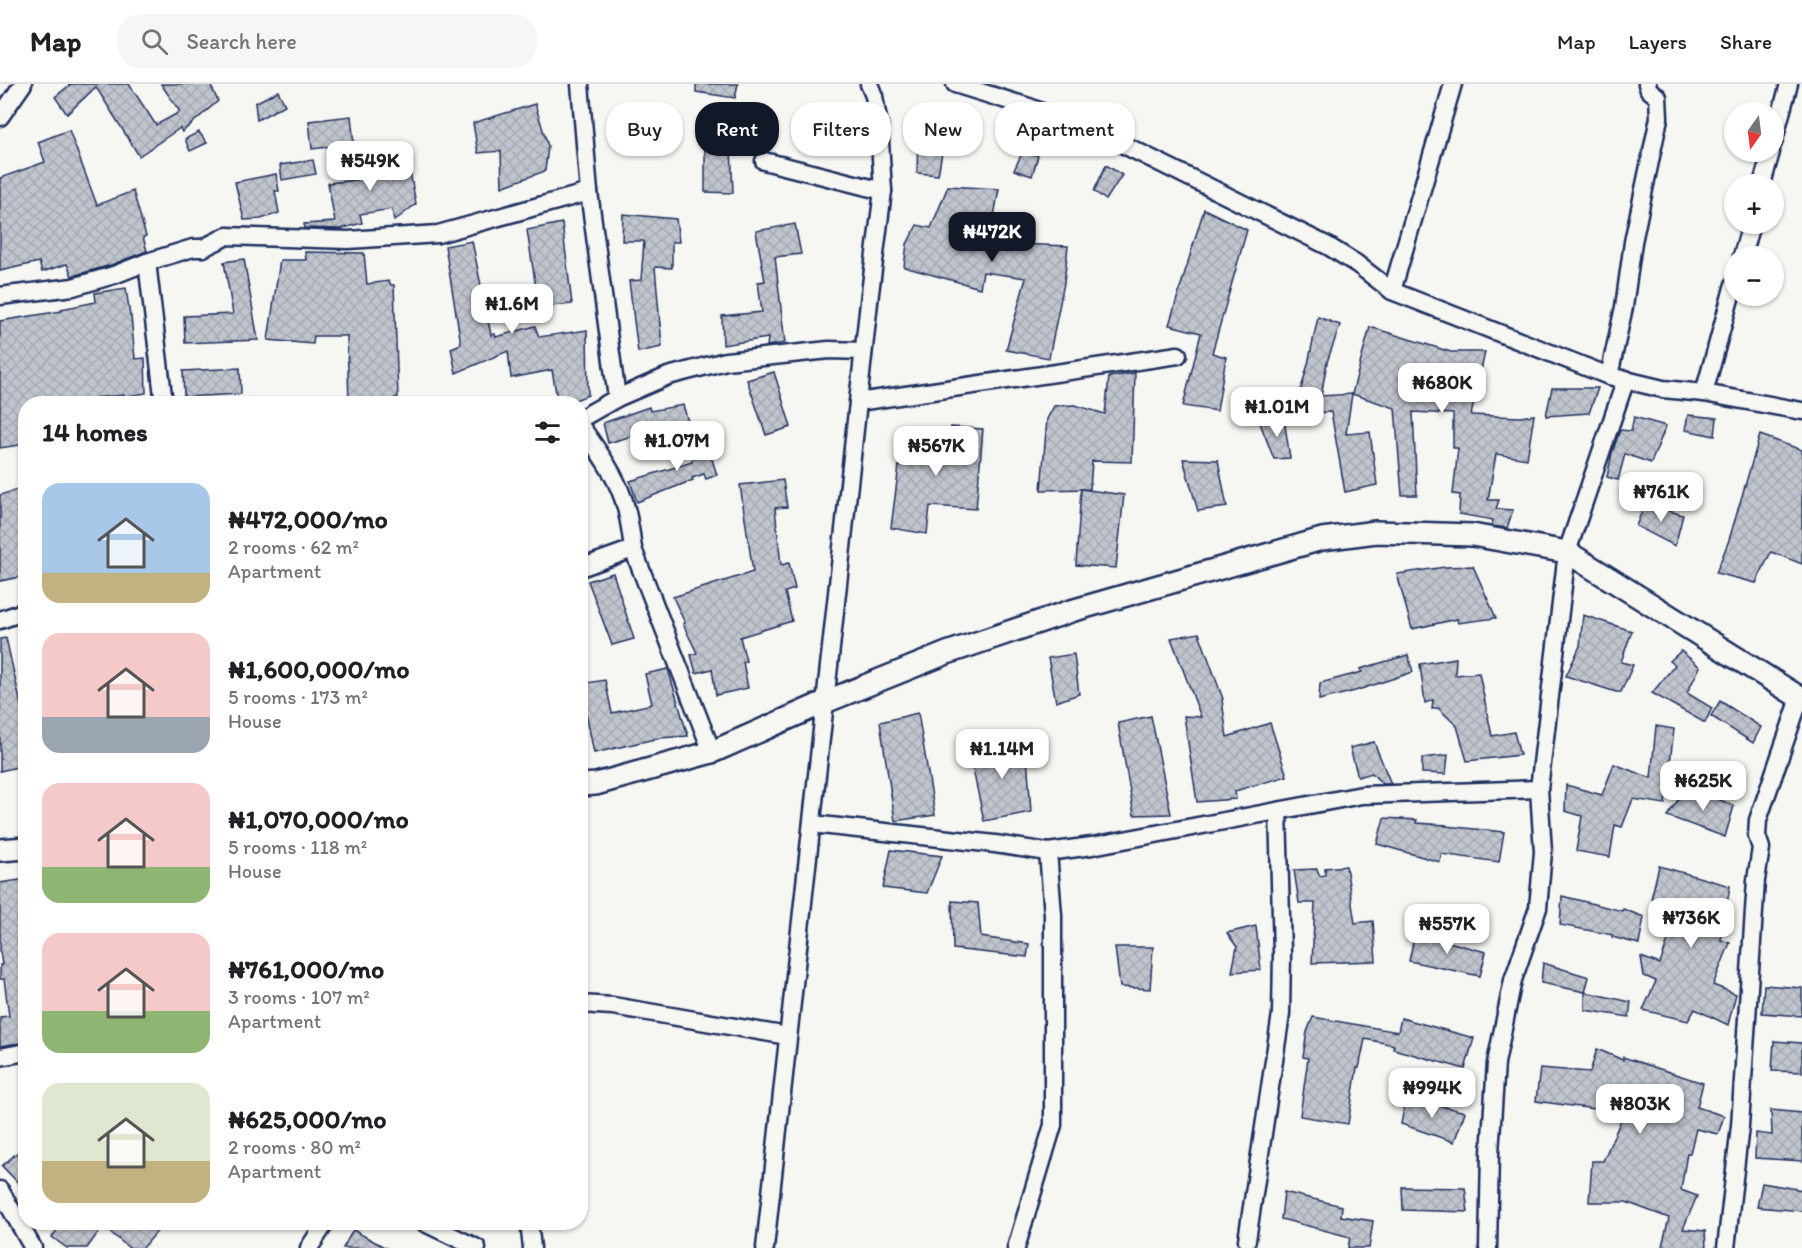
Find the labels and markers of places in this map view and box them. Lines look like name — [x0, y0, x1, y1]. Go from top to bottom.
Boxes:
pin: ₦549K — [328, 141, 412, 192]
pin: ₦472K — [950, 212, 1034, 263]
pin: ₦1.6M — [470, 284, 554, 335]
pin: ₦680K — [1400, 363, 1484, 414]
pin: ₦1.01M — [1228, 387, 1326, 438]
pin: ₦1.07M — [628, 421, 726, 472]
pin: ₦567K — [894, 426, 978, 477]
pin: ₦761K — [1619, 472, 1703, 523]
pin: ₦1.14M — [953, 729, 1051, 780]
pin: ₦625K — [1661, 761, 1745, 812]
pin: ₦736K — [1649, 898, 1733, 949]
pin: ₦557K — [1405, 904, 1489, 955]
pin: ₦994K — [1390, 1068, 1474, 1119]
pin: ₦803K — [1598, 1084, 1682, 1135]

